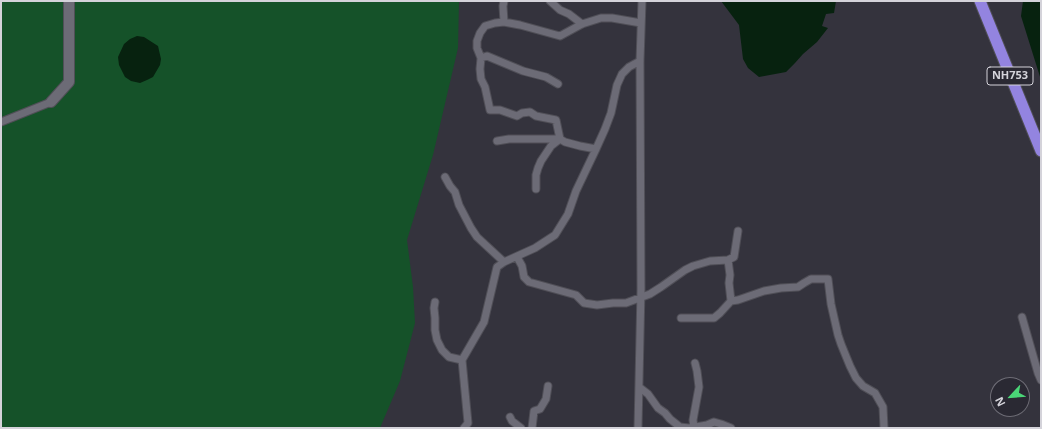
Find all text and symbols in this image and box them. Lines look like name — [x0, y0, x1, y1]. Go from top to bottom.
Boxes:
road number: NH753 — [987, 67, 1033, 85]
north arrow — [990, 377, 1030, 417]
text: N — [991, 395, 1008, 409]

